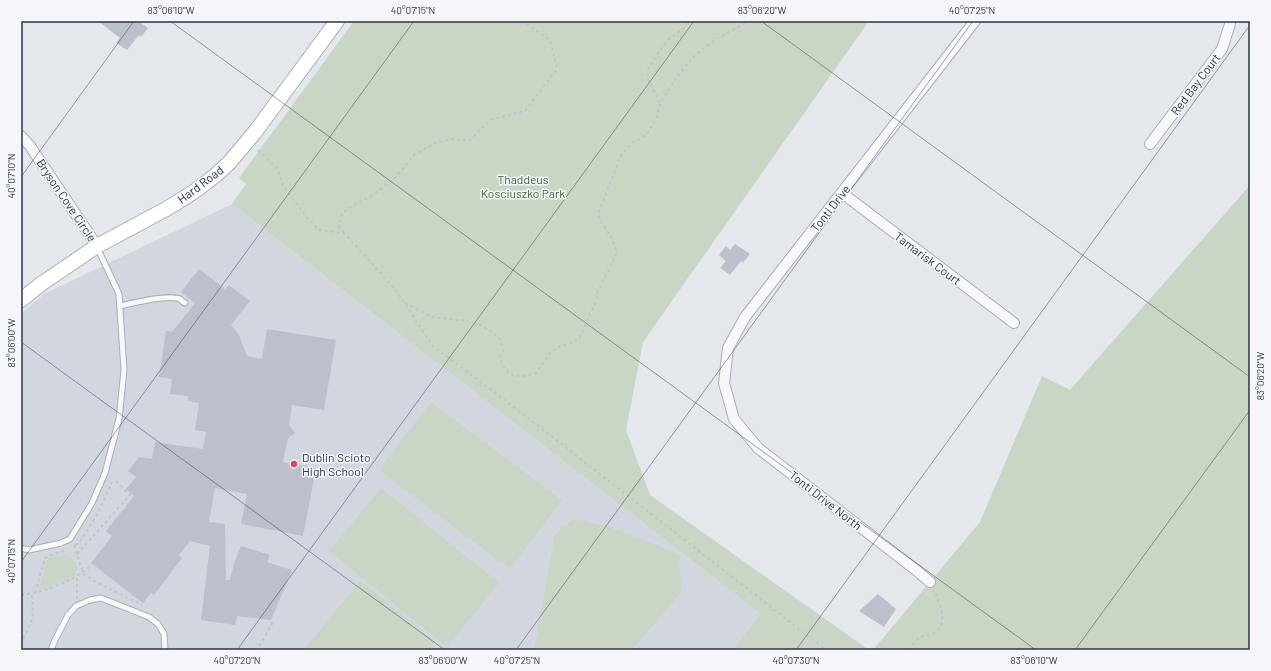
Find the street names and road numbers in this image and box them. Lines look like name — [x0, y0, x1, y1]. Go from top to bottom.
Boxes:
street label: Red Bay Court — [1167, 51, 1223, 117]
street label: Bryson Cove Circle — [34, 156, 100, 244]
street label: Hard Road — [174, 162, 226, 206]
street label: Tonti Drive — [807, 182, 853, 234]
street label: Tamarisk Court — [892, 228, 964, 288]
street label: Tonti Drive North — [787, 467, 865, 533]

